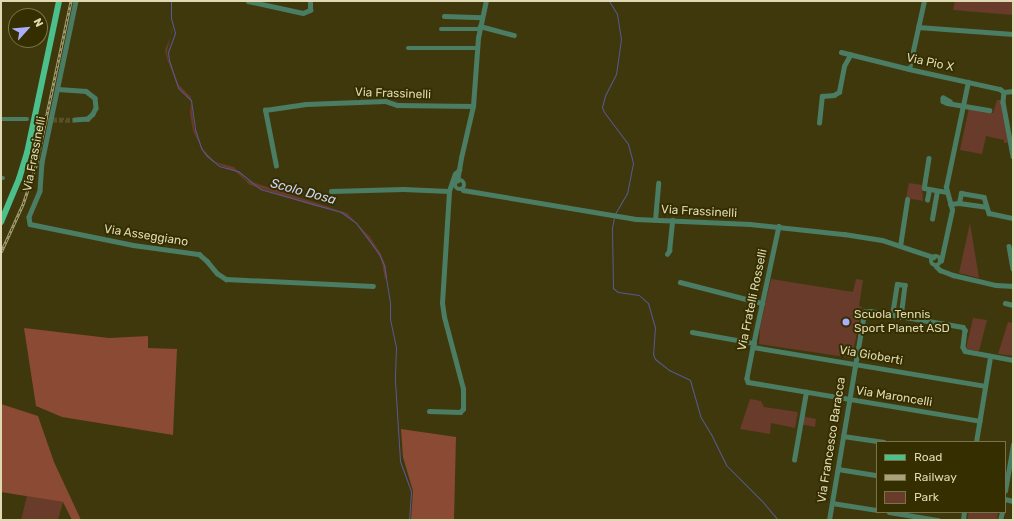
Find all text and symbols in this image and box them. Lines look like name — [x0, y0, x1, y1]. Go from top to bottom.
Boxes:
north arrow — [8, 8, 48, 48]
text: N — [31, 16, 46, 29]
street label: Via Pio X — [905, 51, 955, 75]
street label: Via Frassinelli — [355, 85, 431, 103]
street label: Via Frassinelli — [21, 115, 49, 193]
water label: Scolo Dosa — [269, 176, 337, 208]
street label: Via Frassinelli — [661, 203, 737, 221]
street label: Via Asseggiano — [103, 222, 189, 250]
street label: Via Fratelli Rosselli — [735, 248, 771, 352]
place label: Scuola Tennis Sport Planet ASD — [854, 308, 950, 336]
marker: Scuola Tennis Sport Planet ASD — [841, 317, 851, 327]
street label: Via Gioberti — [838, 343, 904, 369]
street label: Via Francesco Baracca — [815, 376, 849, 504]
street label: Via Maroncelli — [855, 384, 933, 410]
legend — [876, 441, 1006, 513]
text: Road — [914, 450, 942, 464]
text: Railway — [914, 470, 957, 484]
text: Park — [914, 490, 939, 504]

